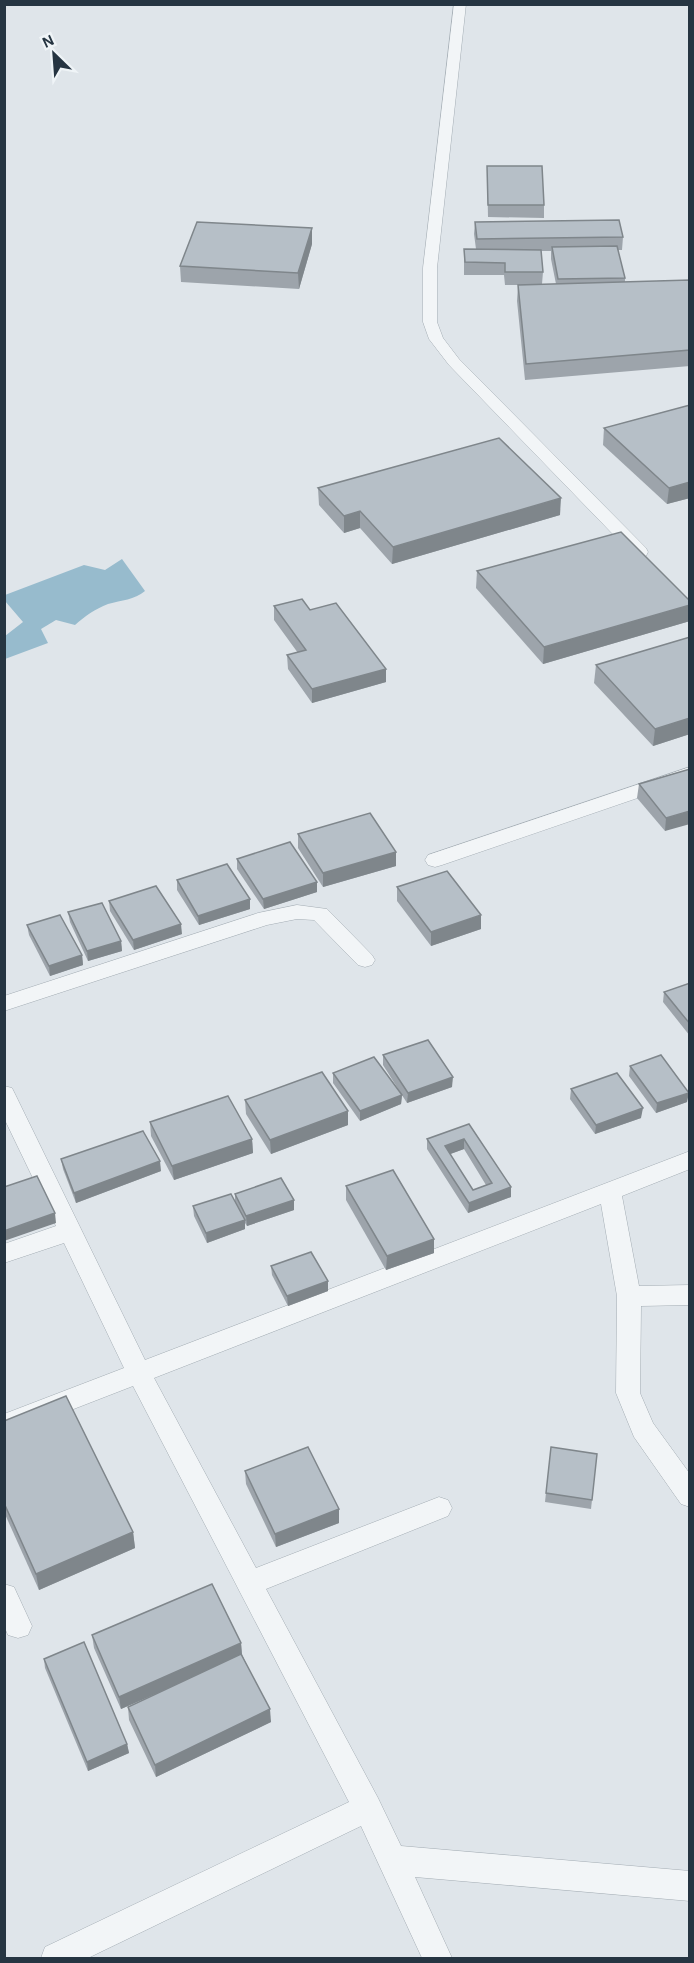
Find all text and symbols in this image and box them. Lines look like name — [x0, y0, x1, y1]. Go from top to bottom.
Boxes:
north arrow — [24, 24, 84, 84]
text: N — [40, 32, 57, 51]

